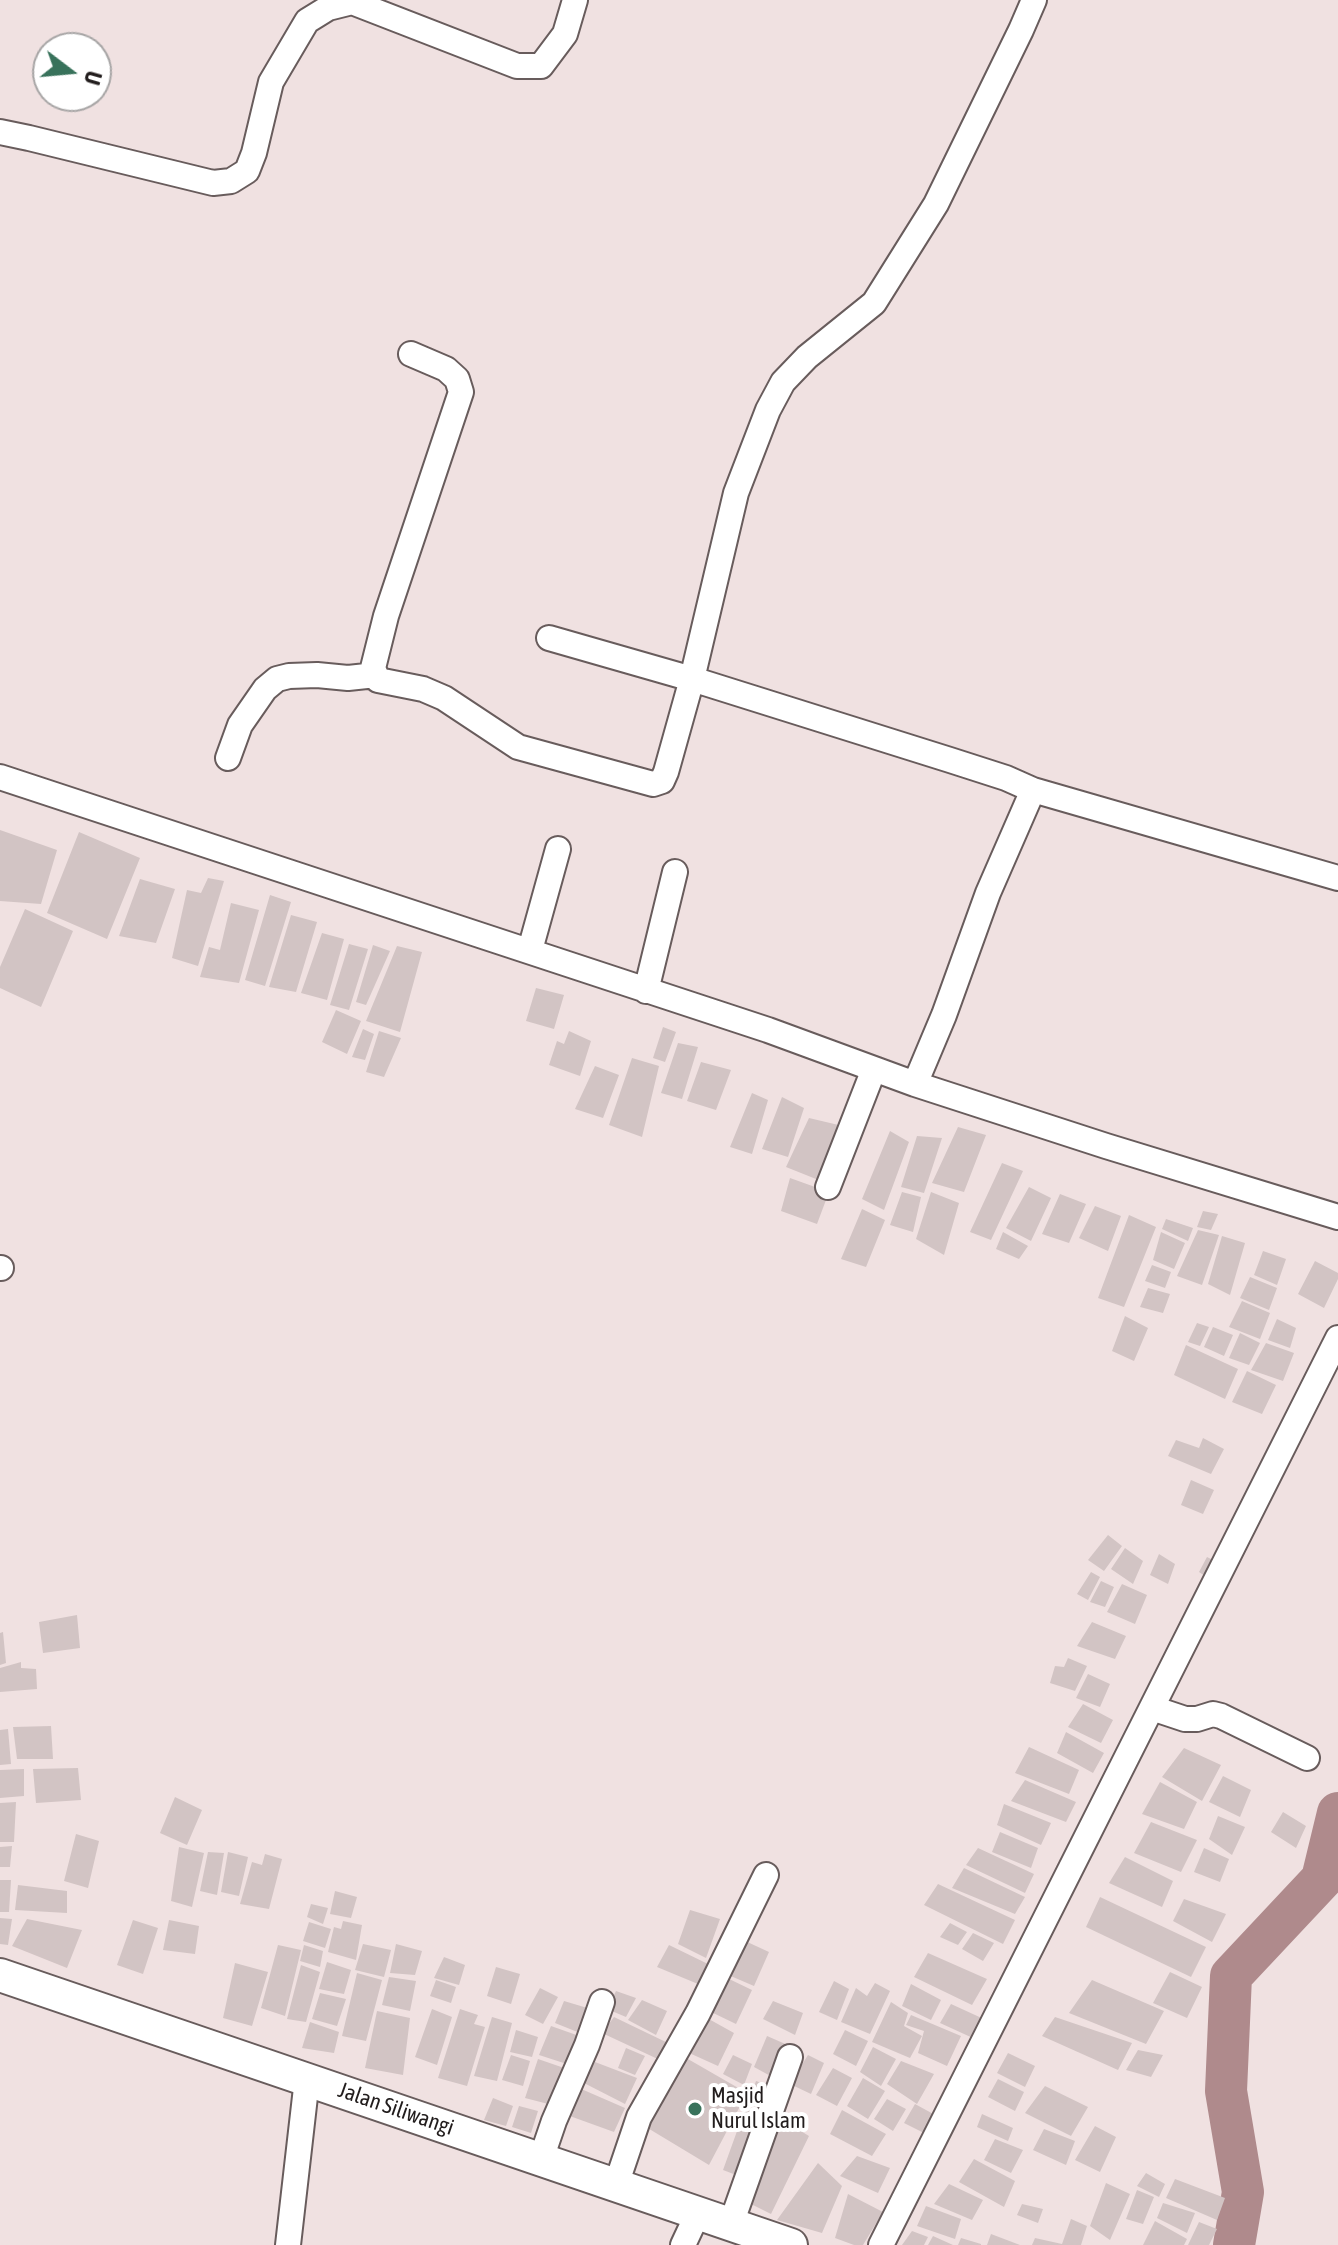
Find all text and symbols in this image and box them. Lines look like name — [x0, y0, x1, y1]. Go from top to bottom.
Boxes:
north arrow — [32, 32, 112, 112]
text: U — [79, 68, 107, 88]
street label: Jalan Siliwangi — [335, 2077, 457, 2141]
place label: Masjid Nurul Islam — [711, 2083, 806, 2134]
marker: Masjid Nurul Islam — [686, 2100, 704, 2118]

